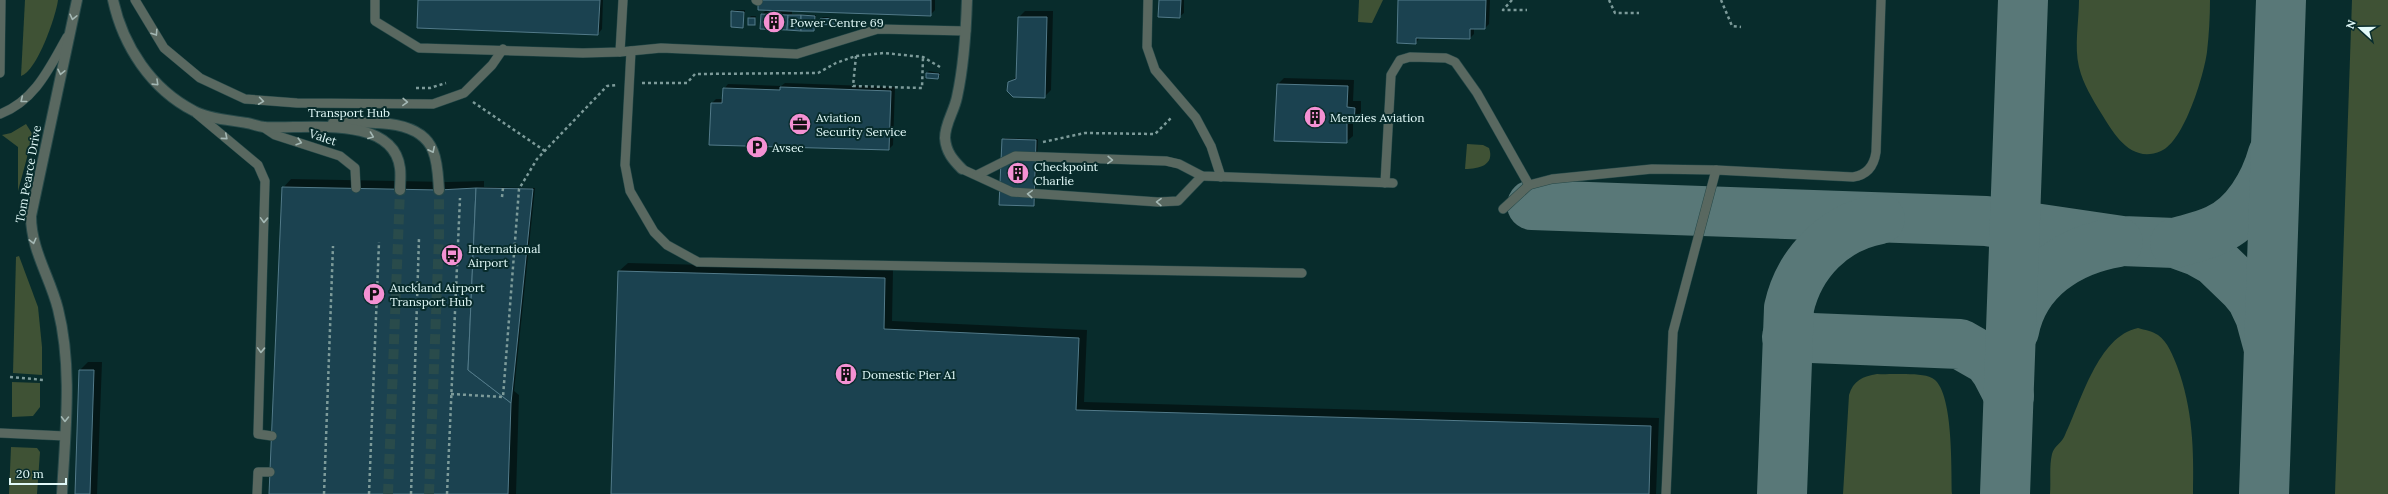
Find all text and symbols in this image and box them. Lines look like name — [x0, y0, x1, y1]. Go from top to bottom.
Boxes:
north arrow — [2340, 8, 2380, 48]
building icon: Power Centre 69 — [761, 9, 787, 35]
one-way arrow — [69, 14, 77, 20]
place label: Power Centre 69 — [790, 15, 884, 30]
text: N — [2343, 17, 2359, 31]
one-way arrow — [150, 29, 158, 36]
one-way arrow — [57, 69, 65, 75]
one-way arrow — [151, 78, 159, 86]
one-way arrow — [21, 95, 28, 102]
one-way arrow — [258, 96, 264, 105]
one-way arrow — [402, 98, 408, 107]
building icon: Menzies Aviation — [1302, 104, 1328, 130]
street label: Transport Hub — [308, 105, 390, 120]
place label: Aviation Security Service — [815, 110, 907, 139]
place label: Menzies Aviation — [1330, 110, 1425, 125]
office icon: Aviation Security Service — [787, 111, 813, 137]
street label: Tom Pearce Drive — [12, 124, 44, 224]
street label: Valet — [306, 125, 339, 149]
one-way arrow — [367, 131, 374, 139]
one-way arrow — [220, 132, 227, 139]
parking icon: Avsec — [744, 134, 770, 160]
one-way arrow — [295, 137, 302, 146]
place label: Avsec — [771, 140, 804, 155]
one-way arrow — [427, 146, 435, 153]
one-way arrow — [1107, 155, 1113, 164]
place label: Checkpoint Charlie — [1034, 159, 1099, 188]
building icon: Checkpoint Charlie — [1005, 160, 1031, 186]
one-way arrow — [1027, 189, 1033, 198]
one-way arrow — [1156, 197, 1162, 206]
one-way arrow — [260, 217, 269, 223]
one-way arrow — [29, 238, 37, 244]
place label: International Airport — [467, 241, 541, 270]
bus stop icon: International Airport — [439, 242, 465, 268]
place label: Auckland Airport Transport Hub — [389, 280, 485, 309]
parking icon: Auckland Airport Transport Hub — [361, 281, 387, 307]
one-way arrow — [256, 347, 265, 353]
building icon: Domestic Pier A1 — [833, 361, 859, 387]
place label: Domestic Pier A1 — [862, 367, 956, 382]
one-way arrow — [61, 416, 69, 422]
scale bar — [10, 460, 66, 486]
text: 20 m — [16, 466, 44, 481]

